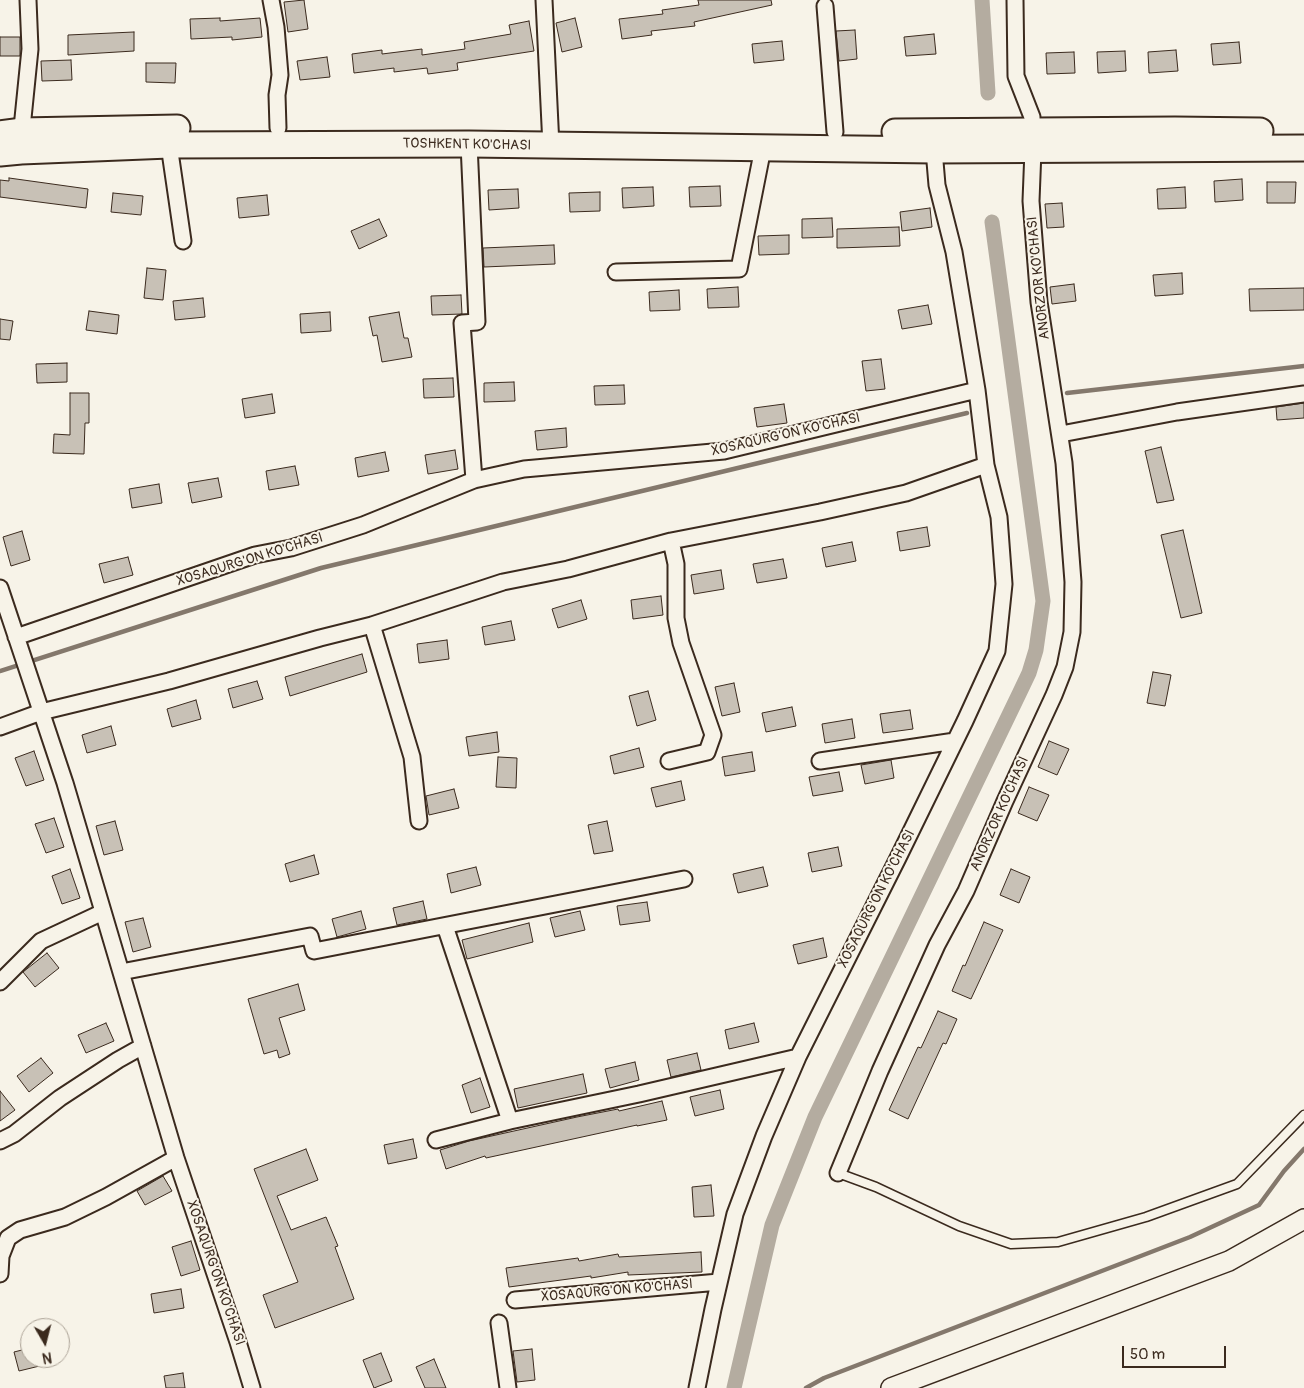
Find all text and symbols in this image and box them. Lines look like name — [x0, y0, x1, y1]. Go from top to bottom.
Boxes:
street label: TOSHKENT KO'CHASI — [402, 135, 532, 155]
street label: ANORZOR KO'CHASI — [1024, 215, 1054, 341]
street label: XOSAQURG'ON KO'CHASI — [710, 410, 862, 460]
street label: XOSAQURG'ON KO'CHASI — [175, 530, 325, 590]
street label: ANORZOR KO'CHASI — [967, 754, 1033, 874]
street label: XOSAQURG'ON KO'CHASI — [835, 827, 919, 971]
street label: XOSAQURG'ON KO'CHASI — [182, 1198, 248, 1348]
street label: XOSAQURG'ON KO'CHASI — [540, 1276, 694, 1306]
north arrow — [20, 1318, 70, 1368]
scale bar — [1124, 1336, 1228, 1368]
text: 50 m — [1130, 1345, 1165, 1364]
text: N — [41, 1348, 53, 1366]

